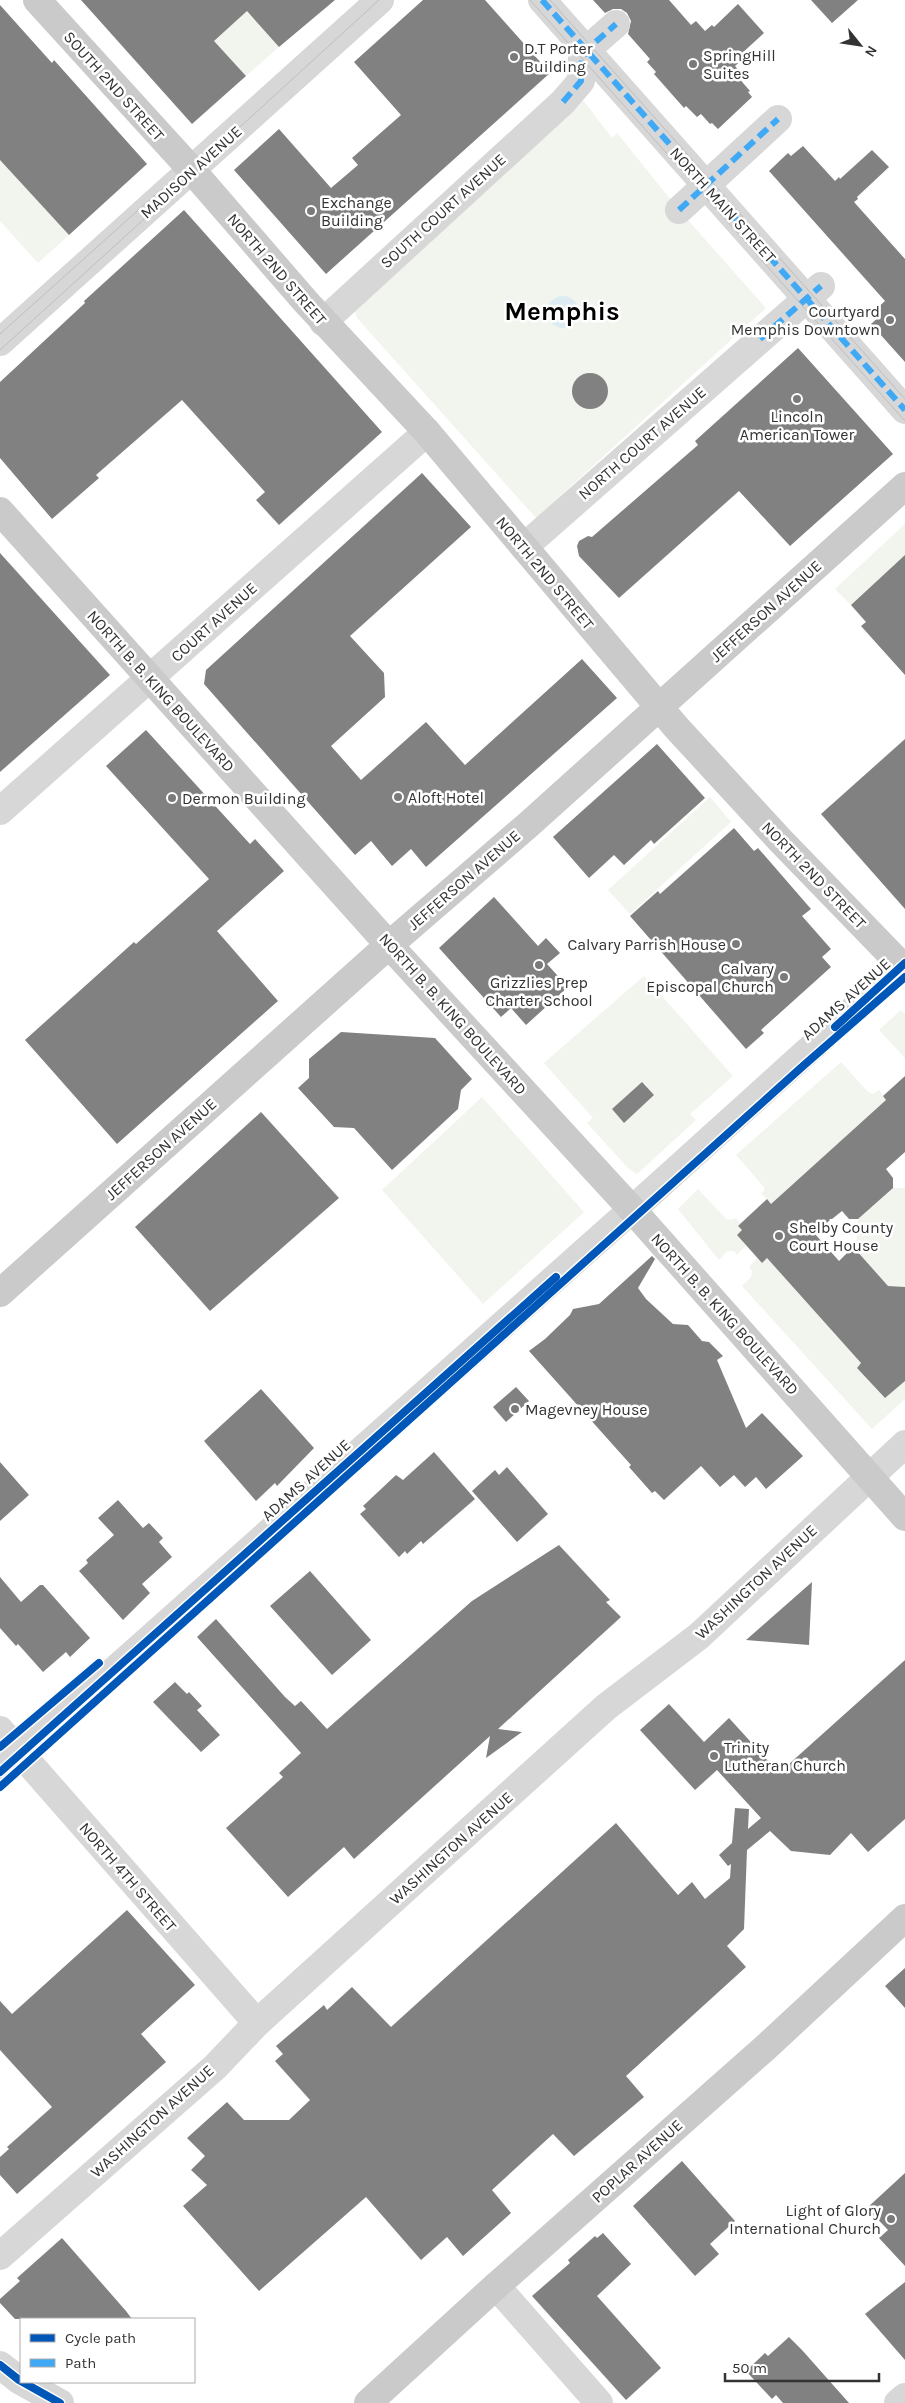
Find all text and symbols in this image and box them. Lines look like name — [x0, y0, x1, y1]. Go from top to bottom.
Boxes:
north arrow — [835, 20, 885, 70]
street label: SOUTH 2ND STREET — [60, 27, 168, 145]
place label: D.T Porter Building — [524, 39, 593, 76]
text: N — [861, 43, 881, 60]
place label: SpringHill Suites — [703, 46, 776, 83]
marker: D.T Porter Building — [508, 51, 520, 63]
marker: SpringHill Suites — [687, 58, 699, 70]
street label: MADISON AVENUE — [136, 122, 246, 222]
street label: NORTH MAIN STREET — [666, 143, 780, 267]
street label: SOUTH COURT AVENUE — [376, 150, 510, 272]
place label: Exchange Building — [321, 193, 392, 230]
marker: Exchange Building — [305, 205, 317, 217]
street label: NORTH 2ND STREET — [223, 209, 331, 329]
district label: Memphis — [504, 296, 620, 327]
place label: Courtyard Memphis Downtown — [731, 302, 880, 339]
marker: Courtyard Memphis Downtown — [884, 314, 896, 326]
street label: NORTH COURT AVENUE — [574, 382, 710, 504]
marker: Lincoln American Tower — [791, 393, 803, 405]
place label: Lincoln American Tower — [740, 407, 854, 444]
street label: NORTH 2ND STREET — [492, 513, 598, 633]
street label: JEFFERSON AVENUE — [707, 556, 825, 666]
street label: COURT AVENUE — [167, 578, 261, 666]
street label: NORTH B. B. KING BOULEVARD — [83, 606, 239, 776]
place label: Aloft Hotel — [408, 788, 484, 807]
place label: Dermon Building — [182, 789, 306, 808]
marker: Aloft Hotel — [392, 791, 404, 803]
marker: Dermon Building — [166, 792, 178, 804]
street label: NORTH 2ND STREET — [758, 817, 870, 933]
street label: JEFFERSON AVENUE — [404, 826, 524, 934]
street label: NORTH B. B. KING BOULEVARD — [375, 929, 531, 1099]
place label: Calvary Parrish House — [567, 935, 726, 954]
marker: Calvary Parrish House — [730, 938, 742, 950]
street label: ADAMS AVENUE — [798, 954, 894, 1044]
marker: Grizzlies Prep Charter School — [533, 959, 545, 971]
place label: Calvary Episcopal Church — [646, 959, 775, 996]
marker: Calvary Episcopal Church — [778, 971, 790, 983]
place label: Grizzlies Prep Charter School — [485, 973, 593, 1010]
street label: JEFFERSON AVENUE — [102, 1094, 220, 1204]
place label: Shelby County Court House — [789, 1218, 894, 1255]
street label: NORTH B. B. KING BOULEVARD — [647, 1229, 803, 1399]
marker: Shelby County Court House — [773, 1230, 785, 1242]
place label: Magevney House — [525, 1400, 648, 1419]
marker: Magevney House — [509, 1403, 521, 1415]
street label: ADAMS AVENUE — [258, 1435, 354, 1525]
street label: WASHINGTON AVENUE — [691, 1521, 821, 1643]
place label: Trinity Lutheran Church — [724, 1738, 846, 1775]
marker: Trinity Lutheran Church — [708, 1750, 720, 1762]
street label: WASHINGTON AVENUE — [385, 1788, 517, 1908]
street label: NORTH 4TH STREET — [75, 1819, 181, 1935]
street label: WASHINGTON AVENUE — [86, 2061, 218, 2181]
street label: POPLAR AVENUE — [588, 2115, 686, 2207]
place label: Light of Glory International Church — [729, 2201, 882, 2238]
marker: Light of Glory International Church — [885, 2213, 897, 2225]
legend — [20, 2318, 195, 2383]
text: Cycle path — [65, 2329, 136, 2347]
scale bar — [725, 2350, 879, 2382]
text: Path — [65, 2354, 96, 2372]
text: 50 m — [732, 2359, 767, 2377]

